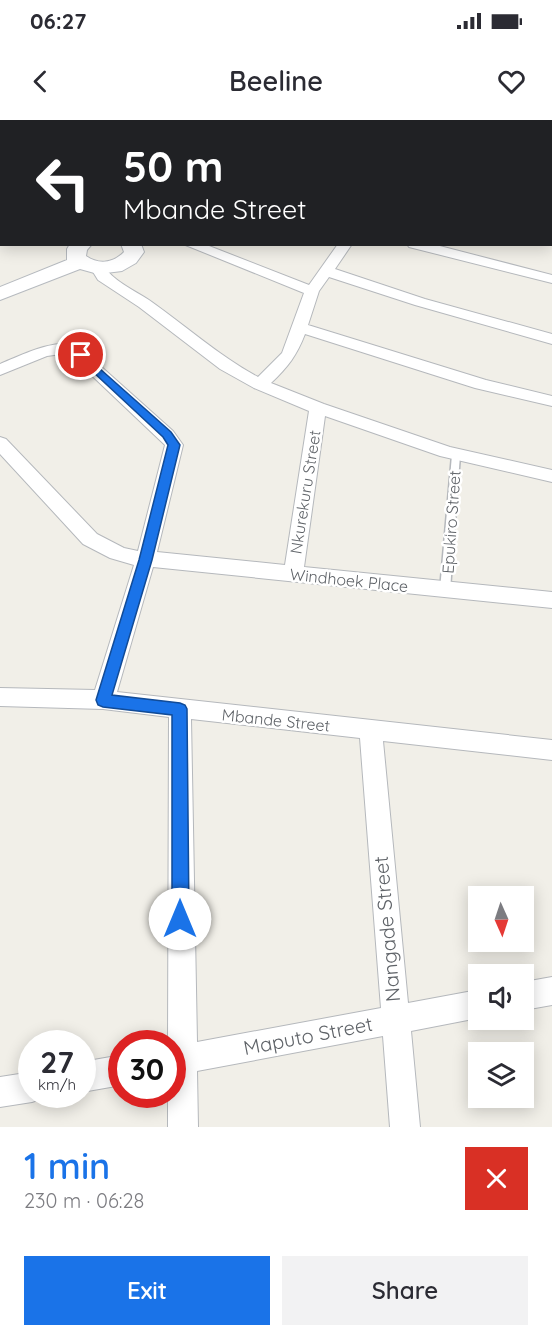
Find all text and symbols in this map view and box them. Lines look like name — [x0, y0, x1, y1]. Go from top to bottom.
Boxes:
text: 06:27 — [30, 7, 86, 35]
text: Beeline — [229, 64, 323, 98]
icon: back — [24, 65, 57, 98]
icon: heart — [495, 65, 528, 98]
text: 50 m — [123, 140, 223, 193]
icon: left — [24, 144, 102, 222]
text: Mbande Street — [123, 192, 306, 226]
pin — [55, 329, 106, 380]
icon: arrive — [64, 338, 97, 371]
street label: Nkurekuru Street — [285, 429, 325, 555]
street label: Epukiro Street — [437, 470, 465, 574]
street label: Windhoek Place — [289, 564, 409, 596]
street label: Mbande Street — [221, 704, 331, 736]
street label: Nangade Street — [368, 855, 405, 1003]
north arrow — [468, 886, 534, 952]
map controls — [468, 886, 534, 1108]
position arrow — [148, 887, 212, 951]
button: sound — [468, 964, 534, 1030]
street label: Maputo Street — [241, 1011, 375, 1060]
speed limit sign: 30 — [108, 1030, 186, 1108]
button: layers — [468, 1042, 534, 1108]
text: 27 — [40, 1043, 74, 1081]
text: km/h — [38, 1075, 76, 1094]
text: 1 min — [24, 1143, 110, 1188]
button: close — [465, 1147, 528, 1210]
text: 230 m · 06:28 — [24, 1188, 144, 1213]
button: Exit — [24, 1256, 270, 1325]
button: Share — [282, 1256, 528, 1325]

